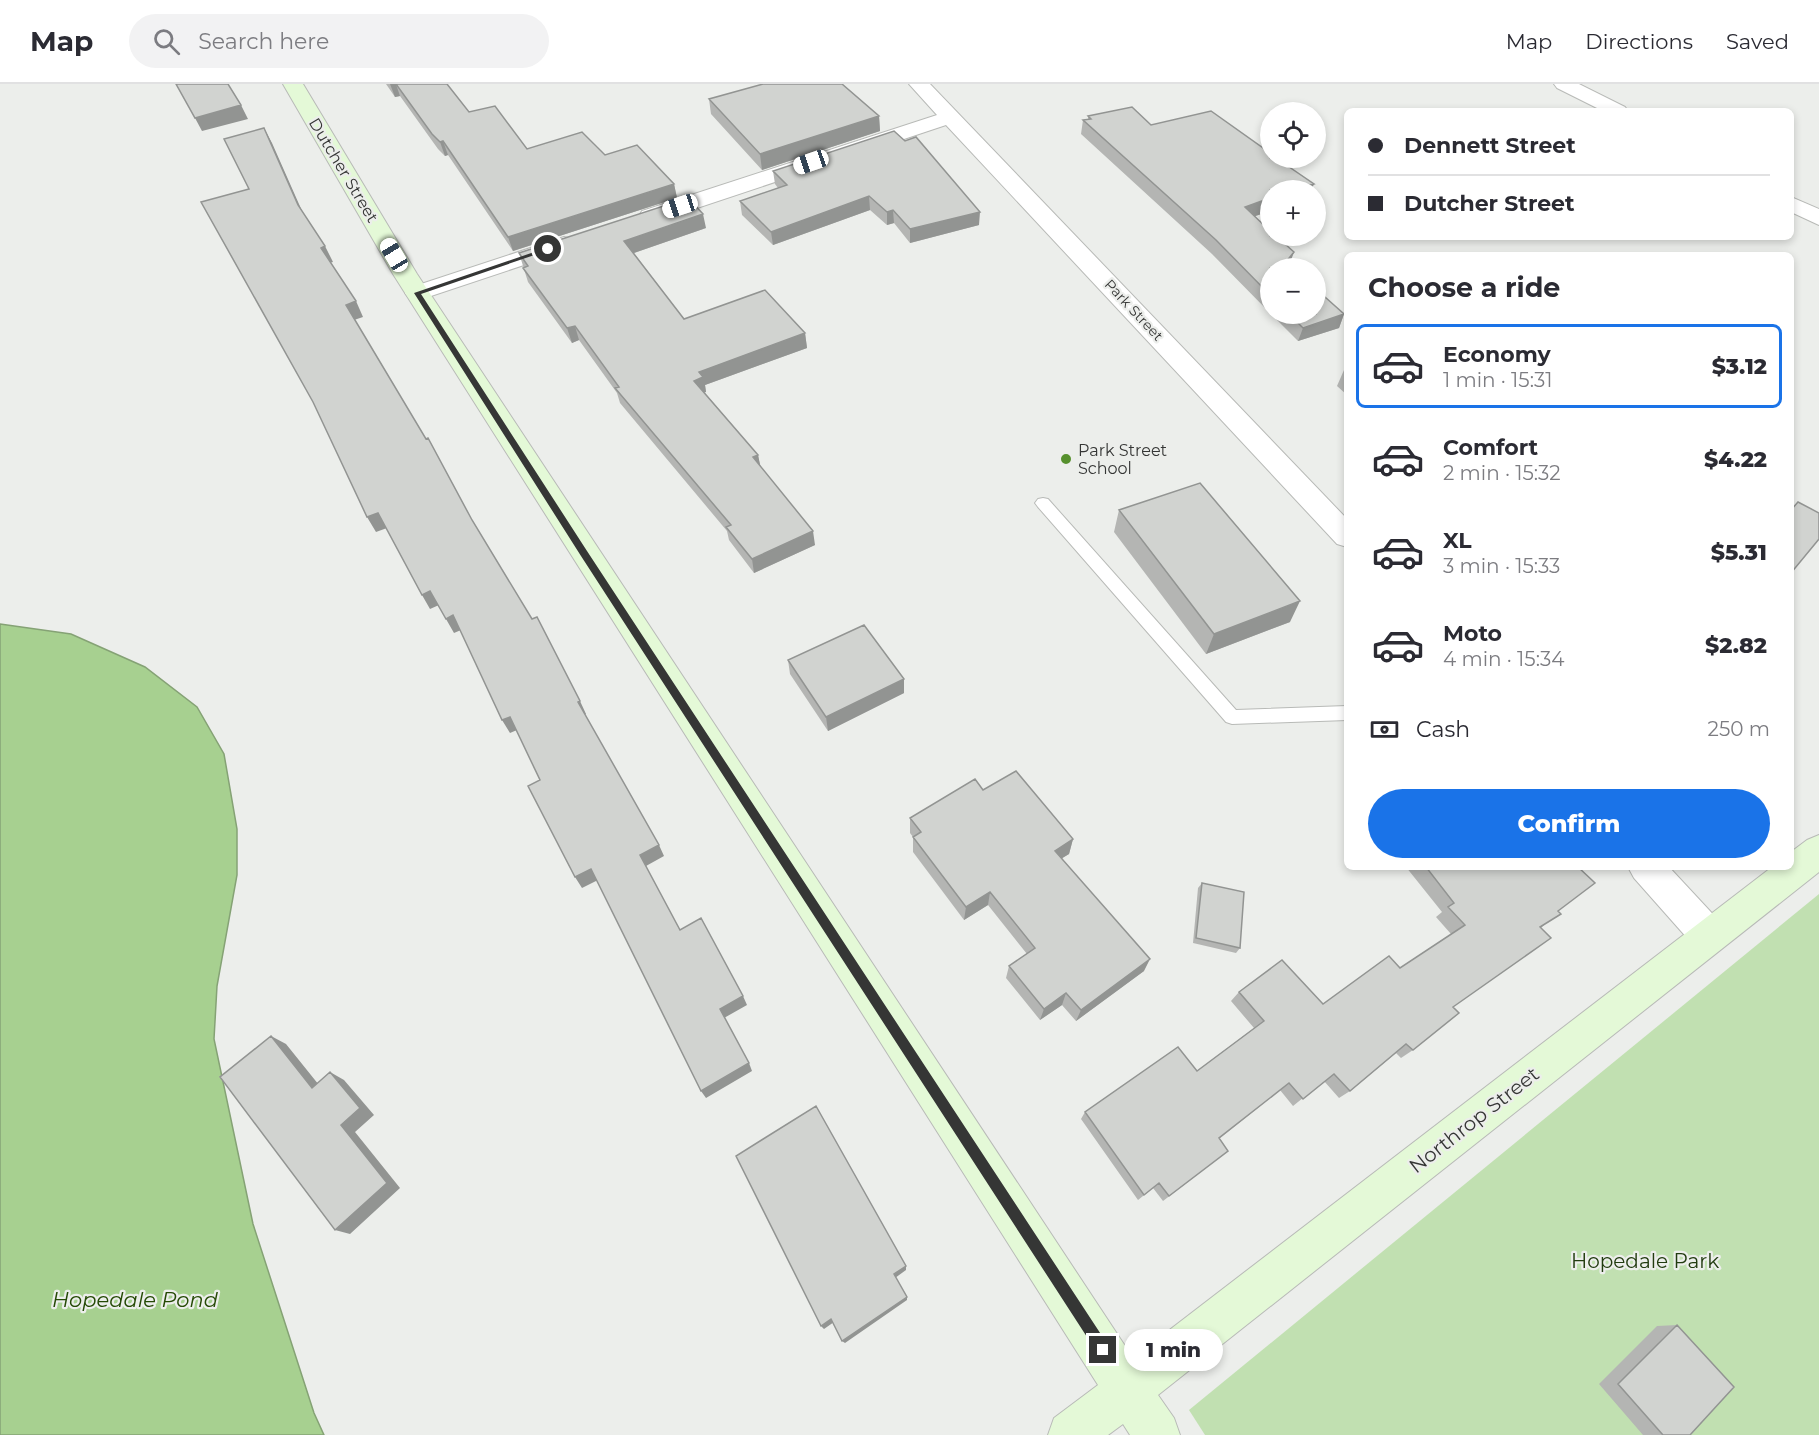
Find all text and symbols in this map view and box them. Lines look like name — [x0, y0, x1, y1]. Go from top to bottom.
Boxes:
search box — [129, 14, 549, 68]
text: Map — [30, 24, 93, 58]
icon: search — [150, 25, 183, 58]
text: Search here — [198, 28, 329, 55]
text: Map — [1506, 29, 1552, 54]
text: Directions — [1585, 29, 1693, 54]
text: Saved — [1726, 29, 1789, 54]
map controls — [1260, 102, 1326, 324]
button: locate — [1260, 102, 1326, 168]
street label: Dutcher Street — [305, 115, 382, 226]
text: Dennett Street — [1404, 132, 1576, 159]
car — [791, 148, 831, 176]
button: + — [1260, 180, 1326, 246]
text: Dutcher Street — [1404, 190, 1575, 217]
car — [660, 192, 700, 220]
car — [377, 235, 411, 275]
route start — [534, 235, 561, 262]
button: − — [1260, 258, 1326, 324]
text: Choose a ride — [1368, 271, 1560, 304]
street label: Park Street — [1101, 275, 1167, 345]
icon: car — [1371, 339, 1425, 393]
text: Economy — [1443, 341, 1551, 368]
text: $3.12 — [1712, 353, 1767, 380]
text: 1 min · 15:31 — [1443, 368, 1552, 392]
icon: car — [1371, 432, 1425, 486]
text: Comfort — [1443, 434, 1538, 461]
place label: Park Street School — [1078, 441, 1168, 478]
text: $4.22 — [1704, 446, 1767, 473]
marker: Park Street School — [1059, 452, 1073, 466]
text: 2 min · 15:32 — [1443, 461, 1561, 485]
icon: car — [1371, 525, 1425, 579]
text: XL — [1443, 527, 1472, 554]
text: $5.31 — [1711, 539, 1767, 566]
text: 3 min · 15:33 — [1443, 554, 1560, 578]
icon: car — [1371, 618, 1425, 672]
text: Moto — [1443, 620, 1502, 647]
text: $2.82 — [1705, 632, 1767, 659]
text: 4 min · 15:34 — [1443, 647, 1564, 671]
icon: cash — [1368, 713, 1401, 746]
text: Cash — [1416, 716, 1470, 743]
text: 250 m — [1708, 717, 1770, 741]
button: Confirm — [1368, 789, 1770, 858]
street label: Northrop Street — [1404, 1062, 1544, 1178]
park label: Hopedale Park — [1571, 1249, 1719, 1273]
water label: Hopedale Pond — [52, 1287, 219, 1312]
callout: 1 min — [1124, 1329, 1223, 1371]
route end — [1089, 1336, 1116, 1363]
text: 1 min — [1146, 1338, 1201, 1362]

